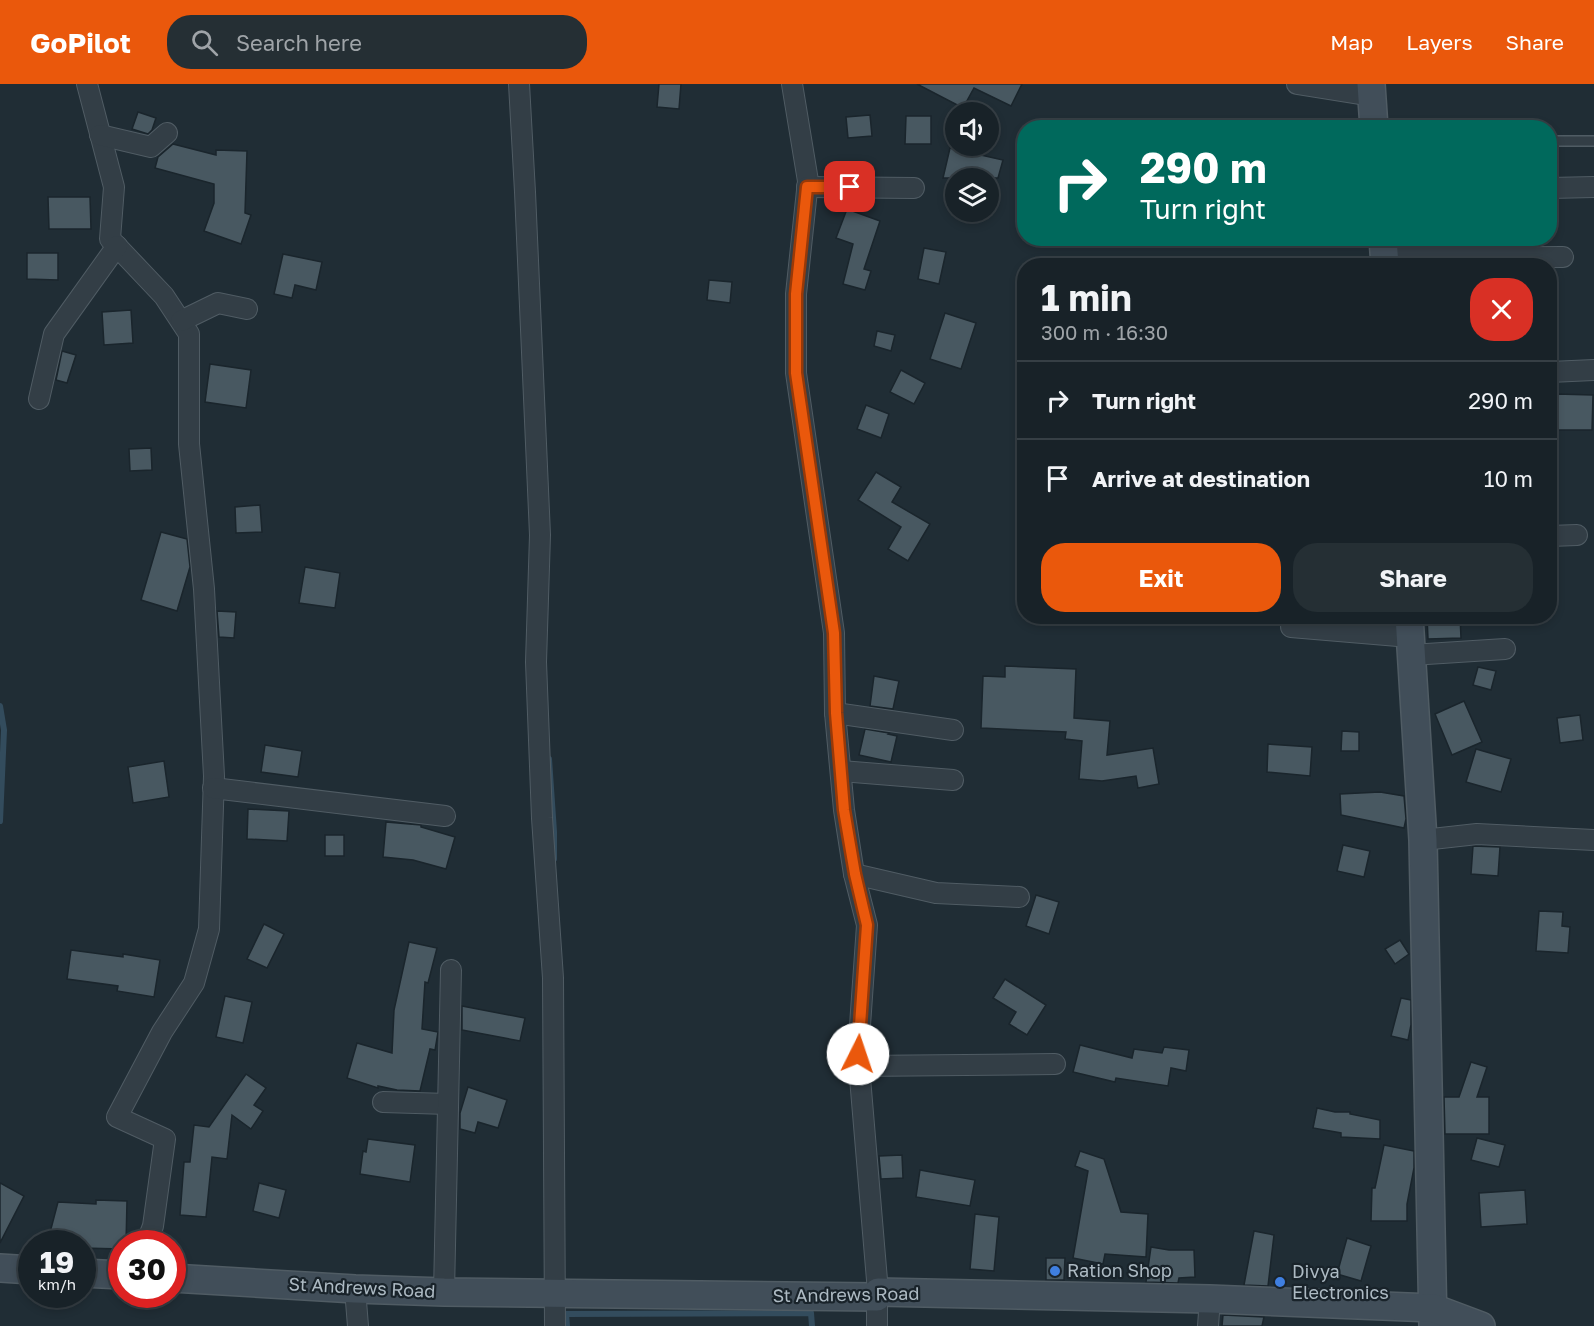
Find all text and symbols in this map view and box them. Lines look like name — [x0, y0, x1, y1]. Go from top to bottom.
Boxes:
search box — [167, 15, 587, 69]
text: GoPilot — [30, 26, 131, 59]
icon: search — [188, 26, 221, 59]
text: Search here — [236, 29, 362, 56]
text: Map — [1330, 29, 1373, 55]
text: Layers — [1406, 29, 1473, 55]
text: Share — [1506, 29, 1564, 55]
map controls — [945, 102, 999, 222]
button: sound — [945, 102, 999, 156]
text: 290 m — [1140, 142, 1267, 192]
icon: right — [1041, 144, 1119, 222]
pin — [824, 161, 875, 212]
button: layers — [945, 168, 999, 222]
icon: arrive — [833, 170, 866, 203]
text: Turn right — [1140, 193, 1266, 225]
text: 1 min — [1041, 276, 1132, 319]
button: close — [1470, 278, 1533, 341]
text: 300 m · 16:30 — [1041, 320, 1168, 344]
icon: right — [1041, 384, 1074, 417]
text: Turn right — [1092, 387, 1196, 414]
text: 290 m — [1468, 387, 1533, 414]
icon: arrive — [1041, 462, 1074, 495]
text: Arrive at destination — [1092, 465, 1310, 492]
text: 10 m — [1484, 465, 1533, 492]
button: Exit — [1041, 543, 1281, 612]
button: Share — [1293, 543, 1533, 612]
position arrow — [826, 1022, 890, 1086]
speed limit sign: 30 — [108, 1230, 186, 1308]
text: 19 — [40, 1244, 74, 1280]
place label: Ration Shop — [1067, 1259, 1172, 1281]
place label: Divya Electronics — [1292, 1260, 1389, 1303]
marker: Ration Shop — [1048, 1264, 1062, 1278]
street label: St Andrews Road — [288, 1272, 436, 1302]
text: km/h — [38, 1275, 76, 1293]
marker: Divya Electronics — [1273, 1275, 1287, 1289]
street label: St Andrews Road — [772, 1282, 920, 1306]

